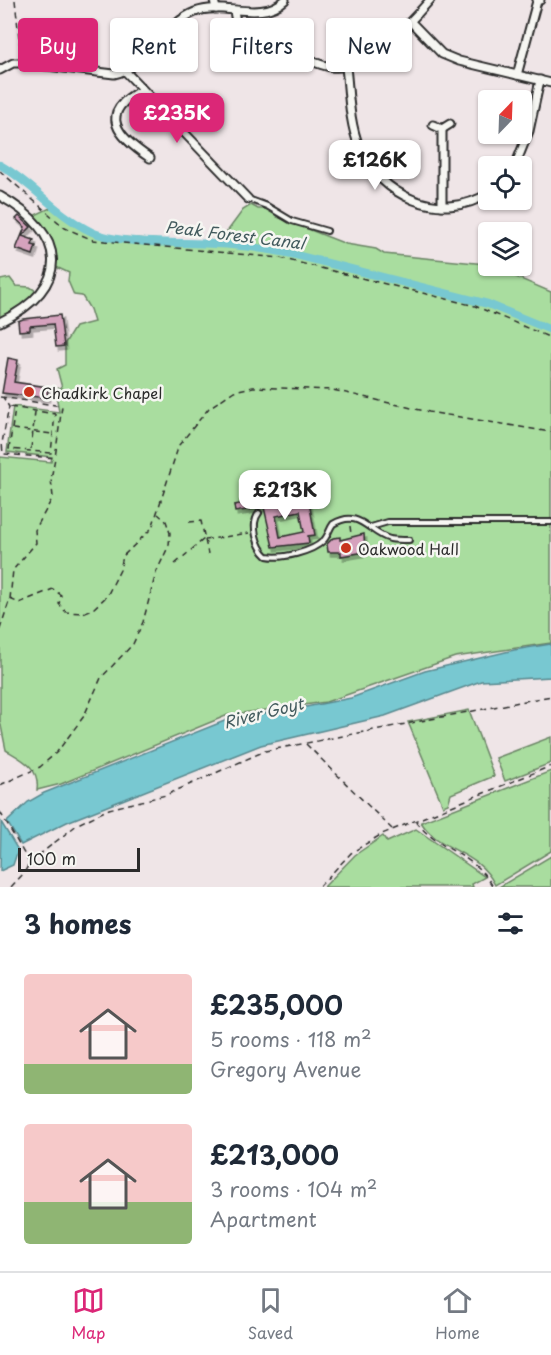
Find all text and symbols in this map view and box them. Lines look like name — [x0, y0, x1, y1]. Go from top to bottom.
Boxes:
chip: Buy — [18, 18, 98, 72]
chip: Rent — [110, 18, 198, 72]
chip: Filters — [210, 18, 314, 72]
chip: New — [326, 18, 412, 72]
north arrow — [478, 90, 532, 144]
map controls — [478, 90, 532, 276]
pin: £235K — [135, 93, 219, 144]
text: £235K — [143, 97, 211, 127]
pin: £126K — [333, 140, 417, 191]
text: £126K — [343, 144, 407, 174]
button: locate — [478, 156, 532, 210]
water label: Peak Forest Canal — [164, 214, 308, 255]
button: layers — [478, 222, 532, 276]
place label: Chadkirk Chapel — [41, 381, 162, 404]
marker: Chadkirk Chapel — [22, 385, 36, 399]
pin: £213K — [243, 470, 327, 521]
text: £213K — [253, 474, 317, 504]
place label: Oakwood Hall — [358, 537, 459, 560]
marker: Oakwood Hall — [339, 541, 353, 555]
water label: River Goyt — [221, 690, 308, 733]
scale bar — [18, 845, 140, 872]
text: 100 m — [27, 846, 76, 870]
text: 3 homes — [24, 904, 131, 943]
icon: filters — [494, 907, 527, 940]
text: £235,000 — [210, 985, 343, 1024]
icon: home — [72, 998, 144, 1070]
text: 5 rooms · 118 m² — [210, 1024, 372, 1054]
text: Gregory Avenue — [210, 1054, 361, 1084]
text: £213,000 — [210, 1135, 339, 1174]
icon: home — [72, 1148, 144, 1220]
text: 3 rooms · 104 m² — [210, 1174, 377, 1204]
text: Apartment — [210, 1204, 317, 1234]
tab: Map — [71, 1284, 105, 1344]
tab: Saved — [248, 1284, 293, 1344]
tab: Home — [435, 1284, 480, 1344]

